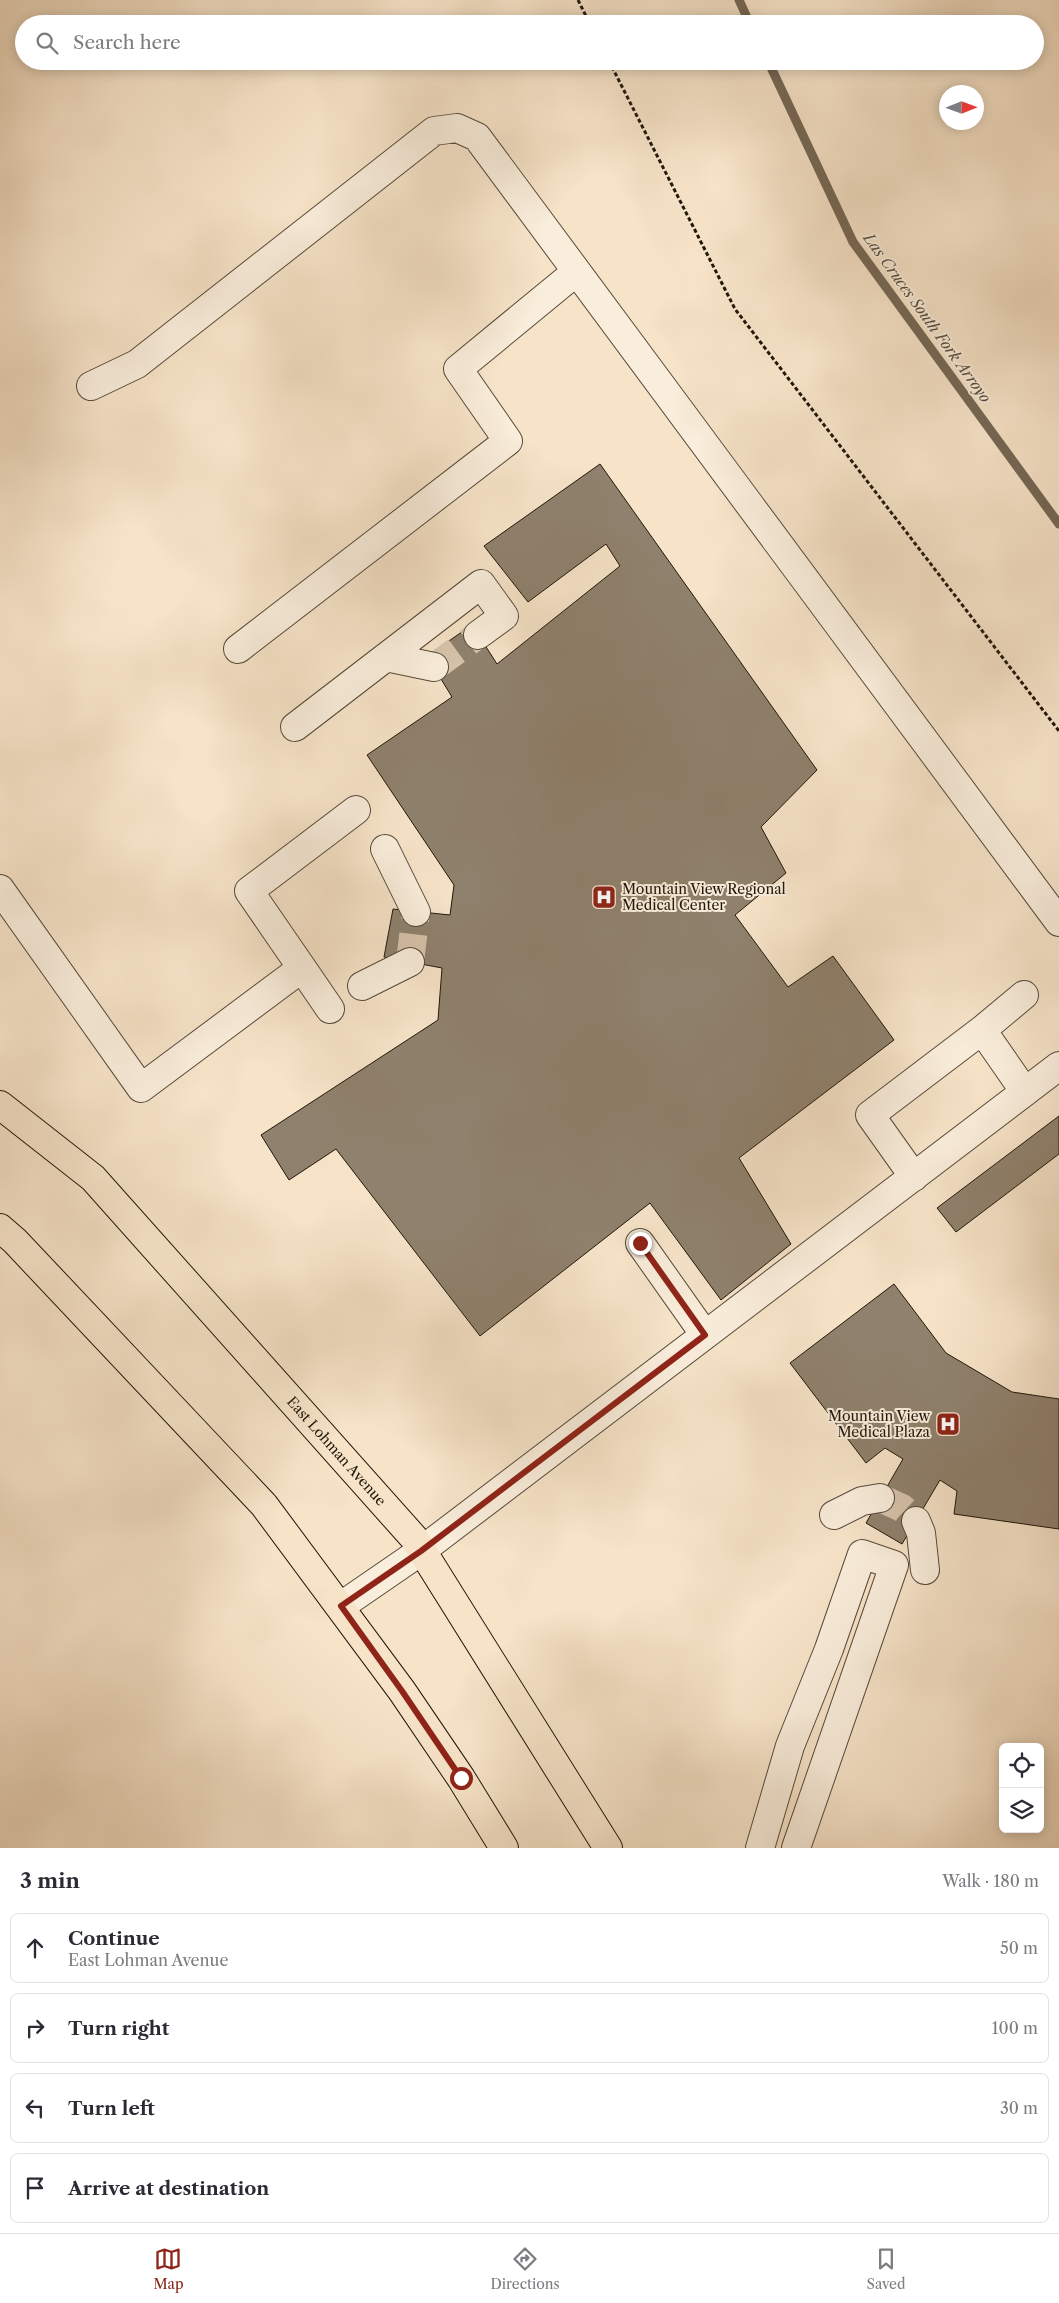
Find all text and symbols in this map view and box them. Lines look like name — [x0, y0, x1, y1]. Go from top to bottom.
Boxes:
search box — [15, 15, 1044, 70]
icon: search — [33, 29, 61, 57]
text: Search here — [73, 31, 181, 54]
north arrow — [939, 85, 984, 130]
water label: Las Cruces South Fork Arroyo — [859, 228, 995, 406]
place label: Mountain View Regional Medical Center — [622, 880, 786, 914]
hospital icon: Mountain View Regional Medical Center — [591, 884, 617, 910]
route end — [629, 1232, 652, 1255]
street label: East Lohman Avenue — [283, 1393, 390, 1510]
place label: Mountain View Medical Plaza — [828, 1407, 931, 1441]
hospital icon: Mountain View Medical Plaza — [935, 1411, 961, 1437]
map controls — [999, 1743, 1044, 1833]
button: locate — [999, 1743, 1044, 1788]
route start — [450, 1767, 473, 1790]
button: layers — [999, 1788, 1044, 1833]
text: 3 min — [20, 1868, 80, 1893]
text: Walk · 180 m — [942, 1871, 1039, 1891]
text: Continue — [68, 1927, 160, 1950]
icon: ahead — [21, 1934, 49, 1962]
text: 50 m — [1000, 1938, 1038, 1958]
text: East Lohman Avenue — [68, 1950, 228, 1970]
icon: right — [21, 2014, 49, 2042]
text: Turn right — [68, 2017, 169, 2040]
text: 100 m — [992, 2018, 1038, 2038]
icon: left — [21, 2094, 49, 2122]
text: Turn left — [68, 2097, 155, 2120]
text: 30 m — [1000, 2098, 1038, 2118]
icon: arrive — [21, 2174, 49, 2202]
text: Arrive at destination — [68, 2177, 269, 2200]
tab: Map — [153, 2245, 184, 2293]
tab: Directions — [490, 2245, 560, 2293]
tab: Saved — [867, 2245, 905, 2293]

